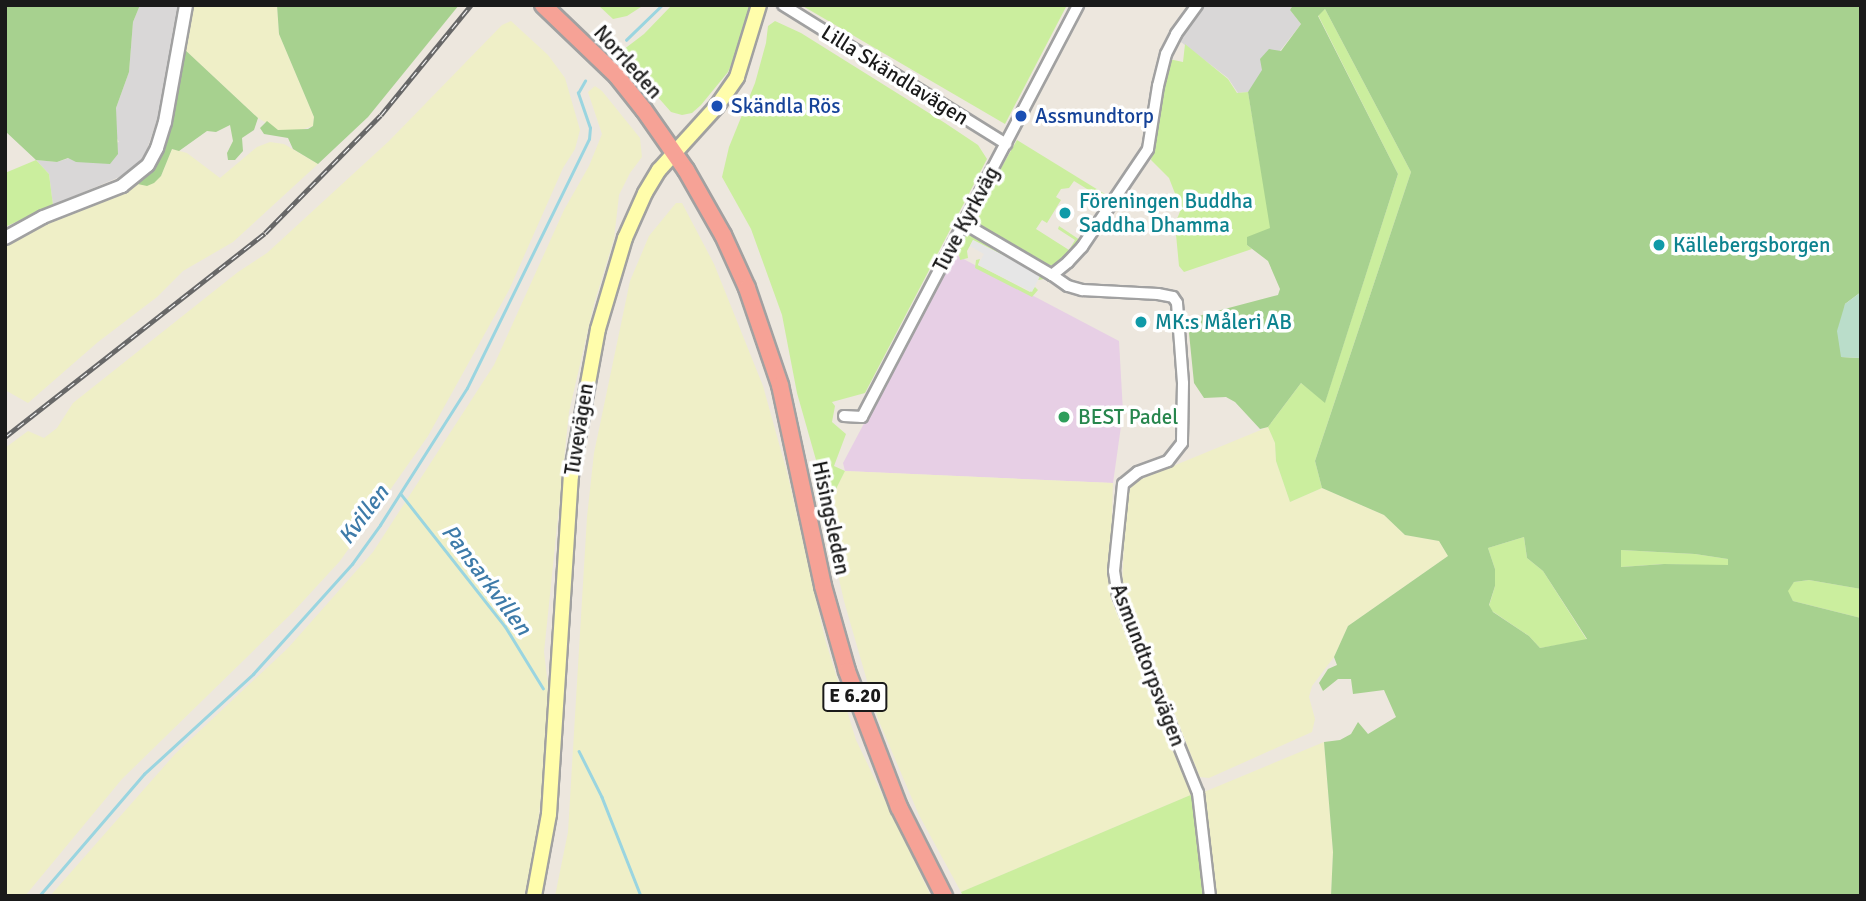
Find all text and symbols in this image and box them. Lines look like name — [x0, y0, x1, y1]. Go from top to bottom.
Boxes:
street label: Norrleden — [588, 20, 668, 104]
street label: Lilla Skändlavägen — [817, 20, 973, 130]
place label: Skändla Rös — [731, 93, 840, 119]
marker: Skändla Rös — [709, 98, 725, 114]
place label: Assmundtorp — [1035, 103, 1154, 129]
marker: Assmundtorp — [1013, 108, 1029, 124]
street label: Tuve Kyrkväg — [928, 162, 1004, 276]
place label: Föreningen Buddha Saddha Dhamma — [1079, 188, 1253, 238]
marker: Föreningen Buddha Saddha Dhamma — [1057, 205, 1073, 221]
place label: Källebergsborgen — [1673, 232, 1831, 258]
marker: Källebergsborgen — [1651, 237, 1667, 253]
place label: MK:s Måleri AB — [1155, 309, 1292, 335]
marker: MK:s Måleri AB — [1133, 314, 1149, 330]
street label: Tuvevägen — [559, 381, 599, 477]
place label: BEST Padel — [1078, 404, 1178, 430]
marker: BEST Padel — [1056, 409, 1072, 425]
street label: Hisingsleden — [807, 459, 855, 577]
water label: Kvillen — [333, 480, 395, 550]
water label: Pansarkvillen — [435, 519, 537, 641]
street label: Asmundtorpsvägen — [1105, 580, 1191, 750]
road number: E 6.20 — [822, 682, 888, 712]

